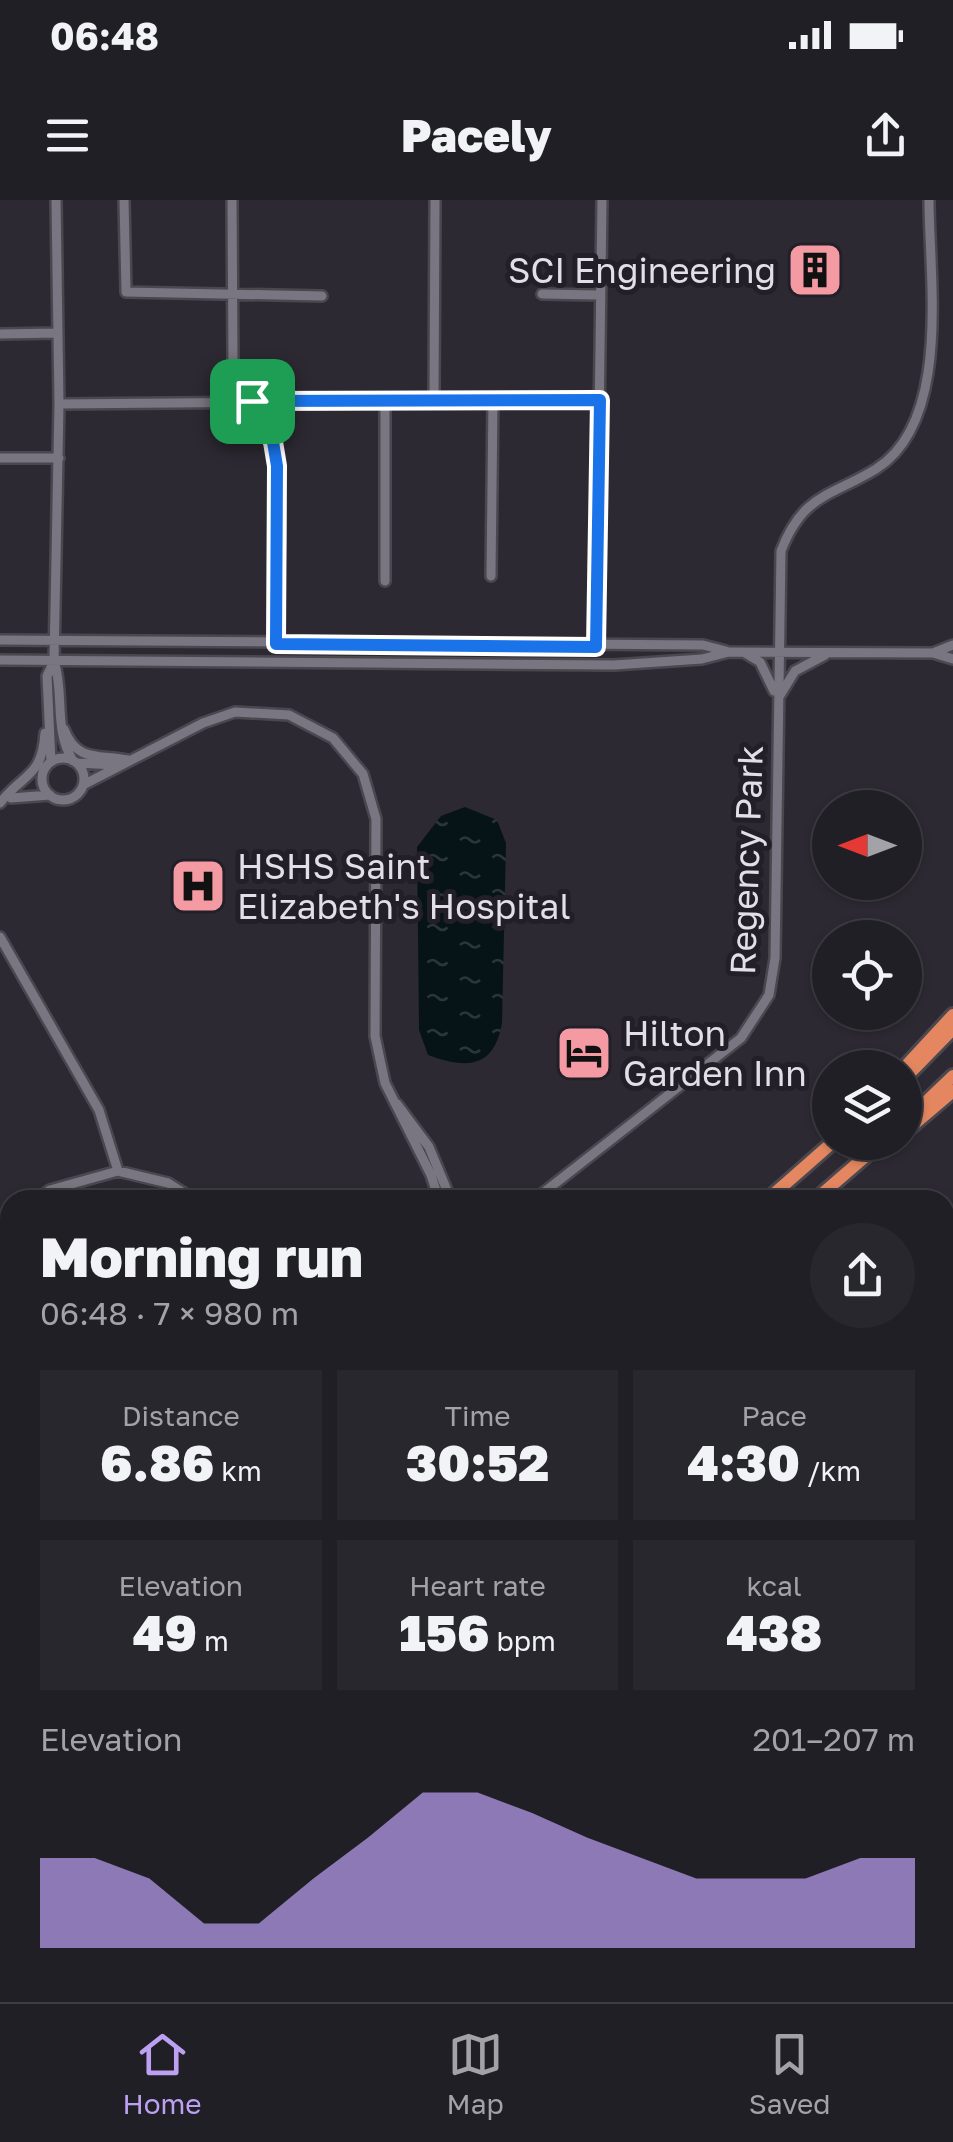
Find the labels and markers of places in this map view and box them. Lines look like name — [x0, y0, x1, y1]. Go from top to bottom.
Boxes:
building icon: SCI Engineering — [785, 240, 845, 300]
place label: SCI Engineering — [508, 249, 776, 291]
pin — [210, 359, 295, 444]
place label: HSHS Saint Elizabeth's Hospital — [237, 845, 571, 927]
hospital icon: HSHS Saint Elizabeth's Hospital — [168, 856, 228, 916]
place label: Hilton Garden Inn — [623, 1012, 807, 1094]
hotel icon: Hilton Garden Inn — [554, 1023, 614, 1083]

